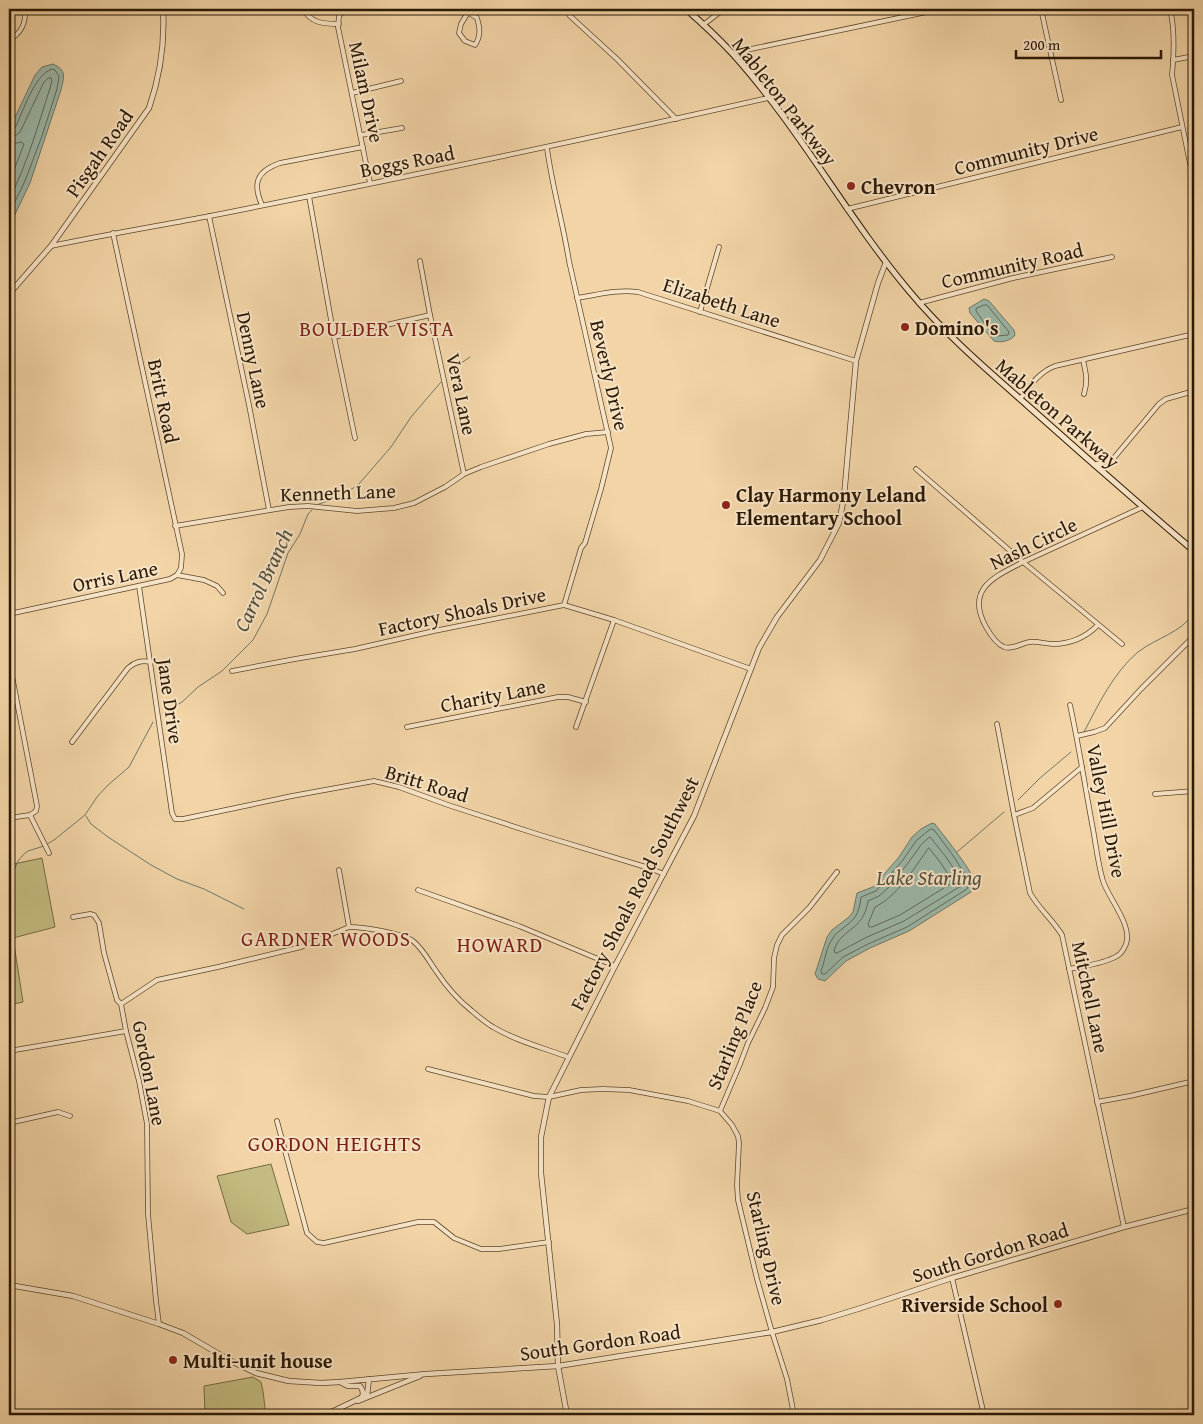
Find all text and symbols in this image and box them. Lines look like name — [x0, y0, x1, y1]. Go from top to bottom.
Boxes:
scale bar — [1016, 28, 1160, 60]
street label: Mableton Parkway — [726, 31, 844, 171]
text: 200 m — [1023, 34, 1061, 55]
street label: Milam Drive — [342, 39, 392, 145]
street label: Pisgah Road — [58, 103, 140, 203]
street label: Community Drive — [951, 118, 1101, 182]
street label: Boggs Road — [357, 138, 457, 184]
place label: Chevron — [861, 172, 936, 201]
marker: Chevron — [845, 180, 857, 192]
street label: Community Road — [938, 235, 1086, 295]
street label: Elizabeth Lane — [660, 269, 784, 335]
street label: Denny Lane — [230, 309, 278, 411]
district label: BOULDER VISTA — [299, 313, 455, 344]
place label: Domino's — [915, 313, 999, 342]
street label: Beverly Drive — [583, 317, 637, 433]
marker: Domino's — [899, 321, 911, 333]
street label: Vera Lane — [439, 350, 485, 438]
street label: Mableton Parkway — [990, 351, 1126, 475]
street label: Britt Road — [141, 356, 187, 446]
street label: Kenneth Lane — [280, 475, 396, 509]
place label: Clay Harmony Leland Elementary School — [736, 480, 926, 532]
marker: Clay Harmony Leland Elementary School — [720, 499, 732, 511]
street label: Nash Circle — [984, 509, 1082, 577]
water label: Carrol Branch — [226, 523, 301, 637]
street label: Orris Lane — [70, 553, 160, 599]
street label: Factory Shoals Drive — [376, 579, 548, 643]
street label: Jane Drive — [150, 654, 191, 745]
street label: Charity Lane — [438, 671, 548, 719]
street label: Valley Hill Drive — [1080, 742, 1134, 880]
street label: Britt Road — [382, 757, 472, 809]
street label: Factory Shoals Road Southwest — [562, 771, 706, 1015]
water label: Lake Starling — [875, 862, 982, 893]
district label: GARDNER WOODS — [241, 923, 411, 954]
district label: HOWARD — [457, 929, 543, 960]
street label: Mitchell Lane — [1065, 938, 1117, 1056]
street label: Starling Place — [699, 976, 769, 1094]
street label: Gordon Lane — [126, 1018, 174, 1128]
district label: GORDON HEIGHTS — [248, 1128, 422, 1159]
street label: Starling Drive — [740, 1188, 794, 1308]
street label: South Gordon Road — [908, 1214, 1072, 1290]
place label: Riverside School — [901, 1290, 1048, 1319]
marker: Riverside School — [1052, 1298, 1064, 1310]
street label: South Gordon Road — [518, 1316, 682, 1368]
place label: Multi-unit house — [183, 1346, 333, 1375]
marker: Multi-unit house — [167, 1354, 179, 1366]

